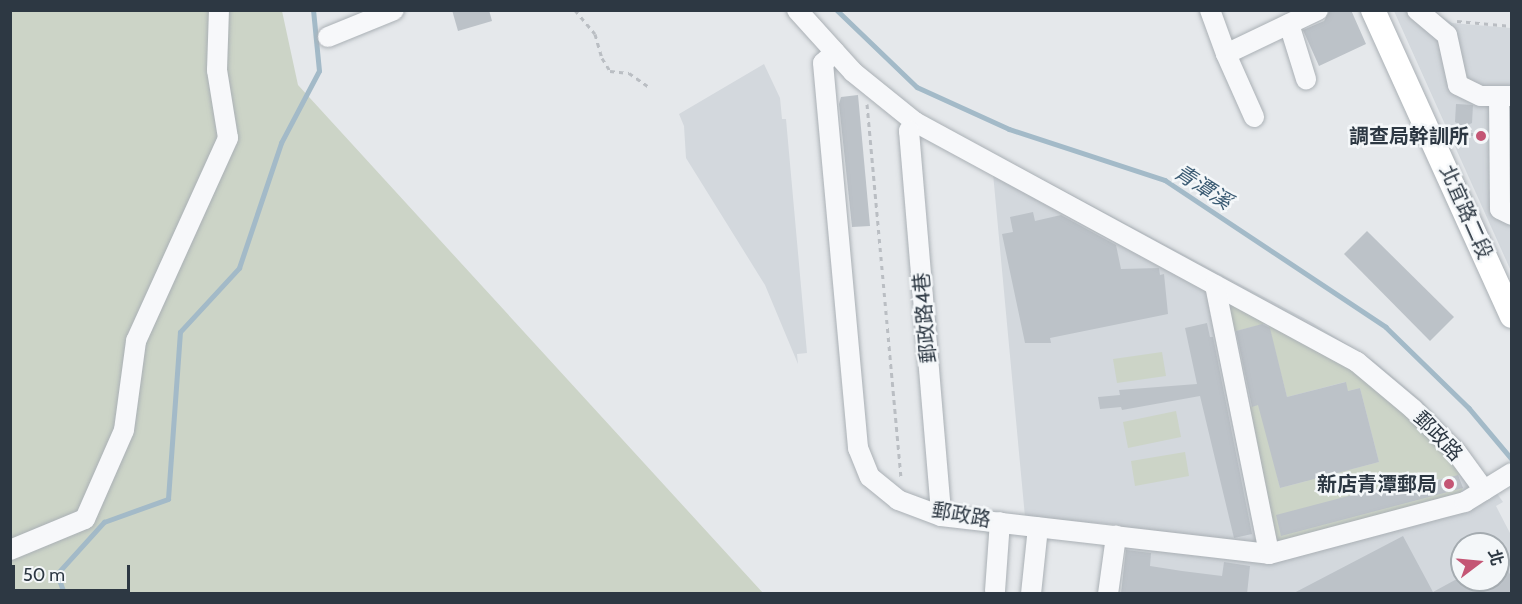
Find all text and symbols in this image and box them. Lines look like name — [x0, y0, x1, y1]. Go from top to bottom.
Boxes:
place label: 調查局幹訓所 — [1349, 124, 1469, 148]
marker: 調查局幹訓所 — [1474, 129, 1488, 143]
water label: 青潭溪 — [1170, 159, 1236, 215]
street label: 北宜路二段 — [1435, 161, 1497, 263]
street label: 郵政路4巷 — [909, 271, 941, 365]
street label: 郵政路 — [1409, 406, 1467, 466]
place label: 新店青潭郵局 — [1317, 472, 1437, 496]
marker: 新店青潭郵局 — [1442, 477, 1456, 491]
street label: 郵政路 — [929, 498, 993, 532]
north arrow — [1450, 532, 1510, 592]
text: 北 — [1485, 547, 1507, 568]
scale bar — [15, 553, 134, 591]
text: 50 m — [23, 564, 65, 586]

